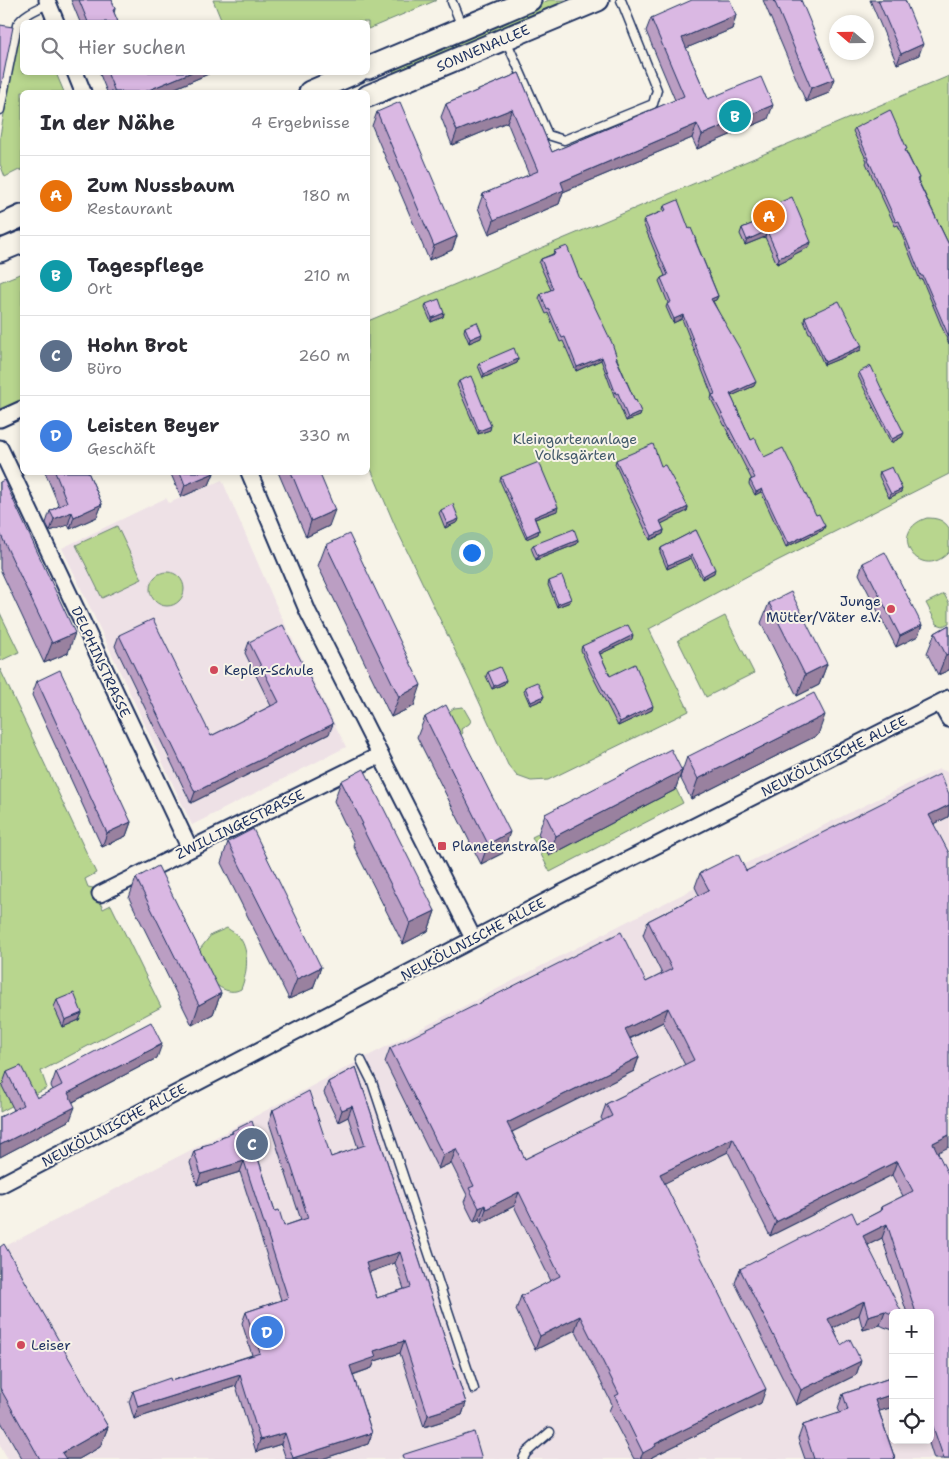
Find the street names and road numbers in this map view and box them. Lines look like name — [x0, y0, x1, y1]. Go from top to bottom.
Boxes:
street label: SONNENALLEE — [434, 20, 533, 76]
street label: DELPHINSTRASSE — [67, 604, 135, 721]
street label: NEUKÖLLNISCHE ALLEE — [758, 711, 910, 801]
street label: ZWILLINGESTRASSE — [173, 785, 308, 863]
street label: NEUKÖLLNISCHE ALLEE — [397, 893, 549, 985]
street label: NEUKÖLLNISCHE ALLEE — [38, 1079, 190, 1171]

